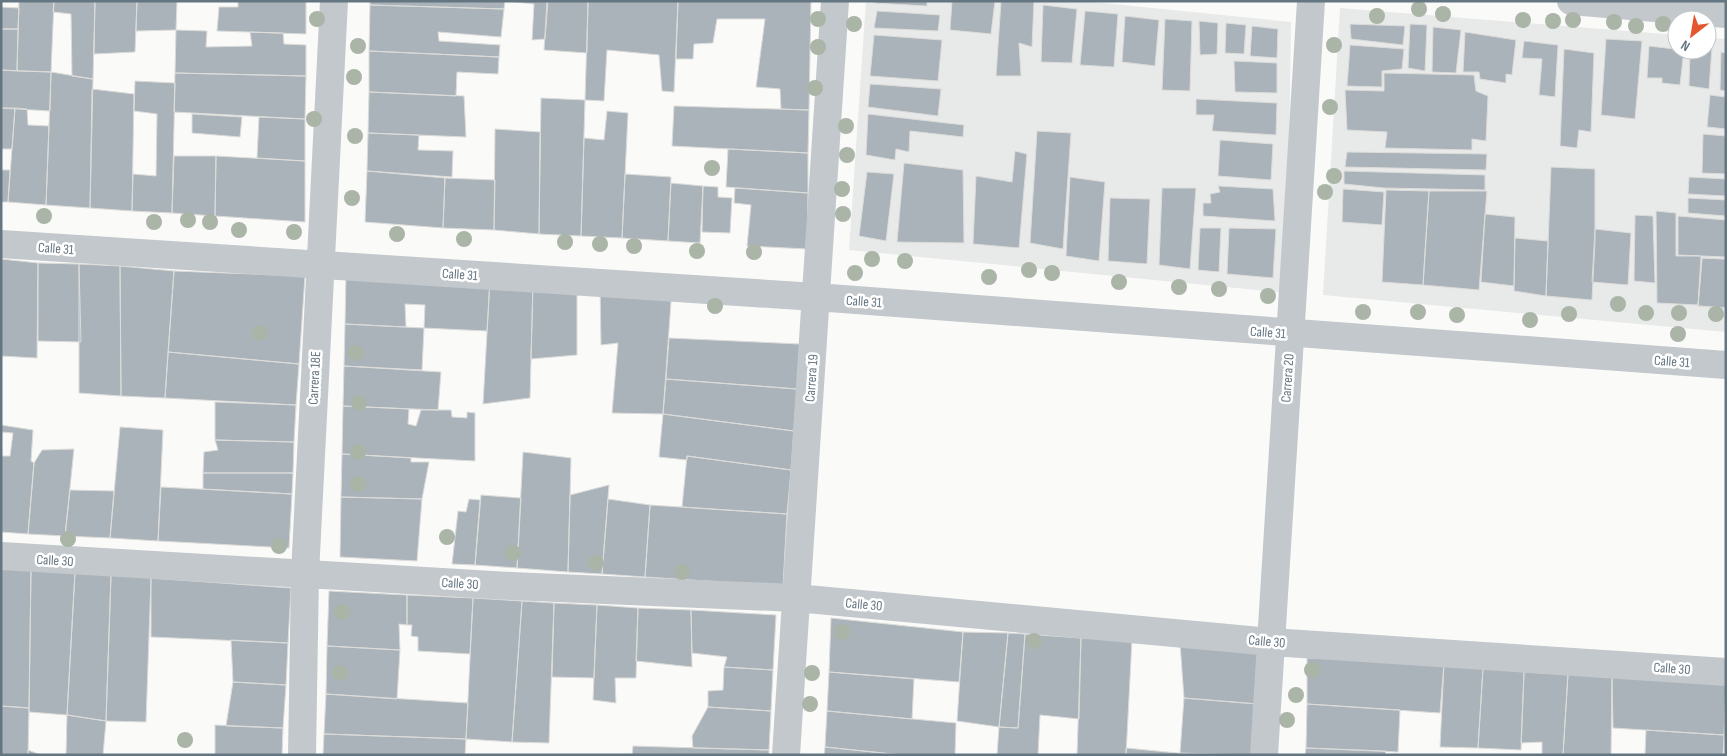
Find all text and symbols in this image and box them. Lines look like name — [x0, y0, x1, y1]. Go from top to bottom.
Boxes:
north arrow — [1667, 10, 1717, 60]
text: N — [1678, 37, 1693, 55]
street label: Calle 31 — [38, 239, 74, 258]
street label: Calle 31 — [442, 265, 478, 284]
street label: Calle 31 — [846, 292, 882, 311]
street label: Calle 31 — [1250, 323, 1286, 342]
street label: Carrera 18E — [305, 351, 324, 405]
street label: Calle 31 — [1654, 352, 1690, 371]
street label: Carrera 20 — [1277, 353, 1298, 403]
street label: Carrera 19 — [801, 354, 822, 403]
street label: Calle 30 — [36, 551, 74, 570]
street label: Calle 30 — [441, 574, 479, 593]
street label: Calle 30 — [845, 594, 883, 615]
street label: Calle 30 — [1248, 631, 1286, 652]
street label: Calle 30 — [1653, 659, 1691, 678]

